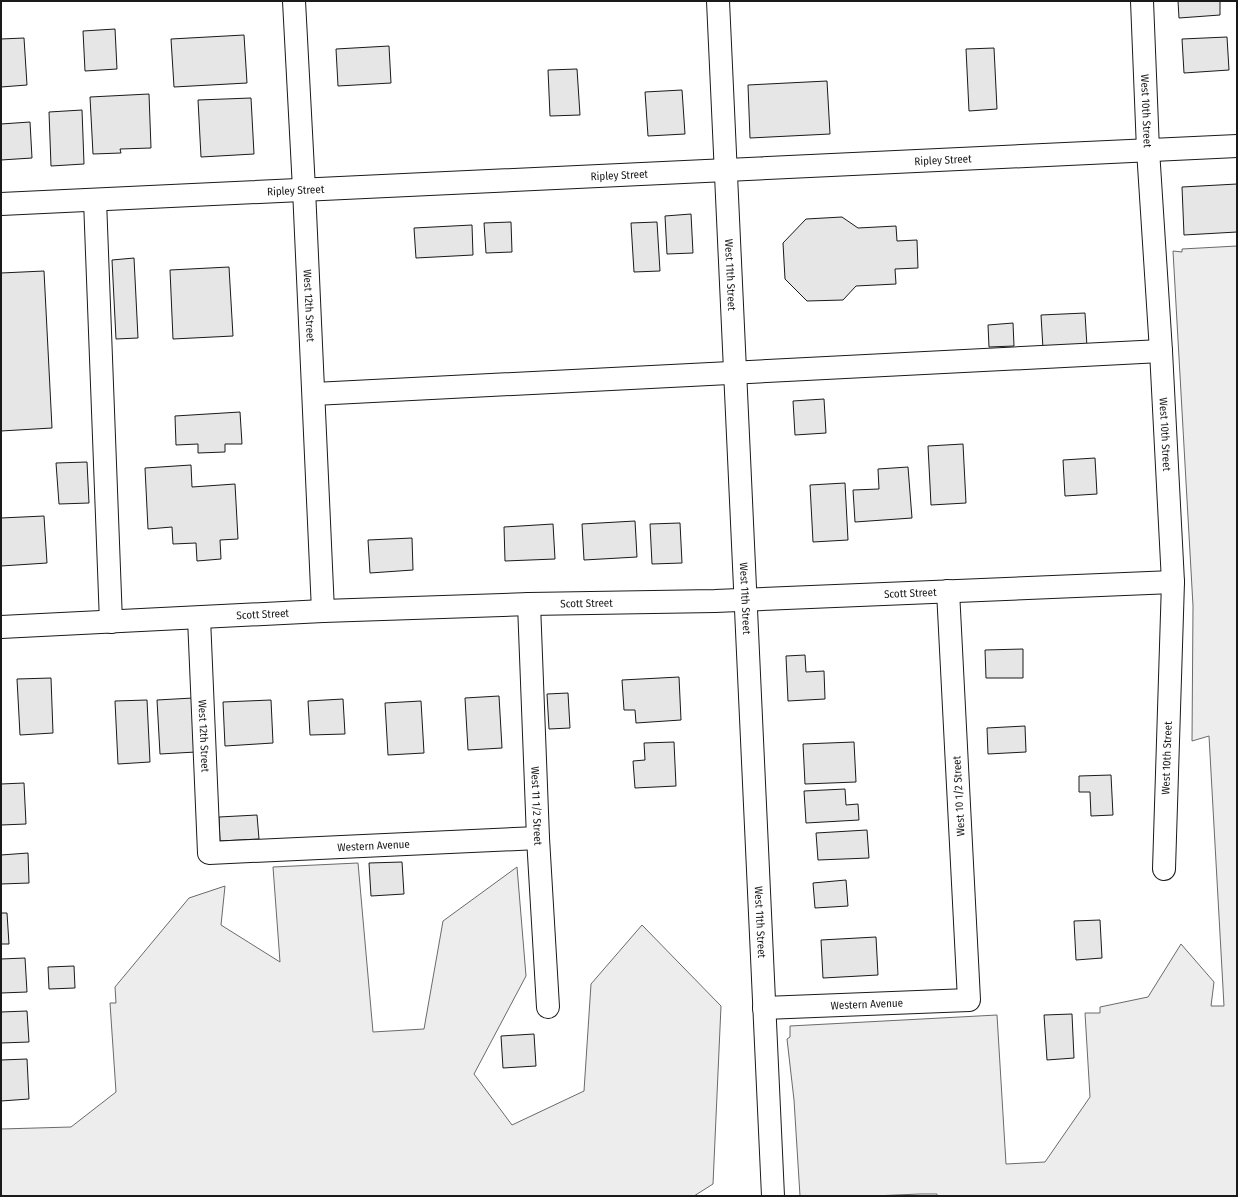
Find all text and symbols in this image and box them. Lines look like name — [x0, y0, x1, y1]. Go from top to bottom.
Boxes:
street label: West 10th Street — [1138, 74, 1154, 148]
street label: Ripley Street — [914, 152, 972, 168]
street label: Ripley Street — [590, 167, 649, 183]
street label: Ripley Street — [267, 182, 325, 198]
street label: West 11th Street — [722, 238, 739, 311]
street label: West 12th Street — [301, 269, 317, 343]
street label: West 10th Street — [1157, 397, 1174, 472]
street label: West 11th Street — [737, 562, 754, 635]
street label: Scott Street — [884, 585, 937, 600]
street label: Scott Street — [560, 596, 613, 610]
street label: Scott Street — [236, 606, 290, 622]
street label: West 12th Street — [196, 699, 212, 773]
street label: West 10th Street — [1159, 721, 1175, 795]
street label: West 10 1/2 Street — [950, 755, 968, 837]
street label: West 11 1/2 Street — [529, 766, 545, 846]
street label: Western Avenue — [337, 837, 410, 854]
street label: West 11th Street — [752, 886, 769, 959]
street label: Western Avenue — [830, 996, 903, 1012]

